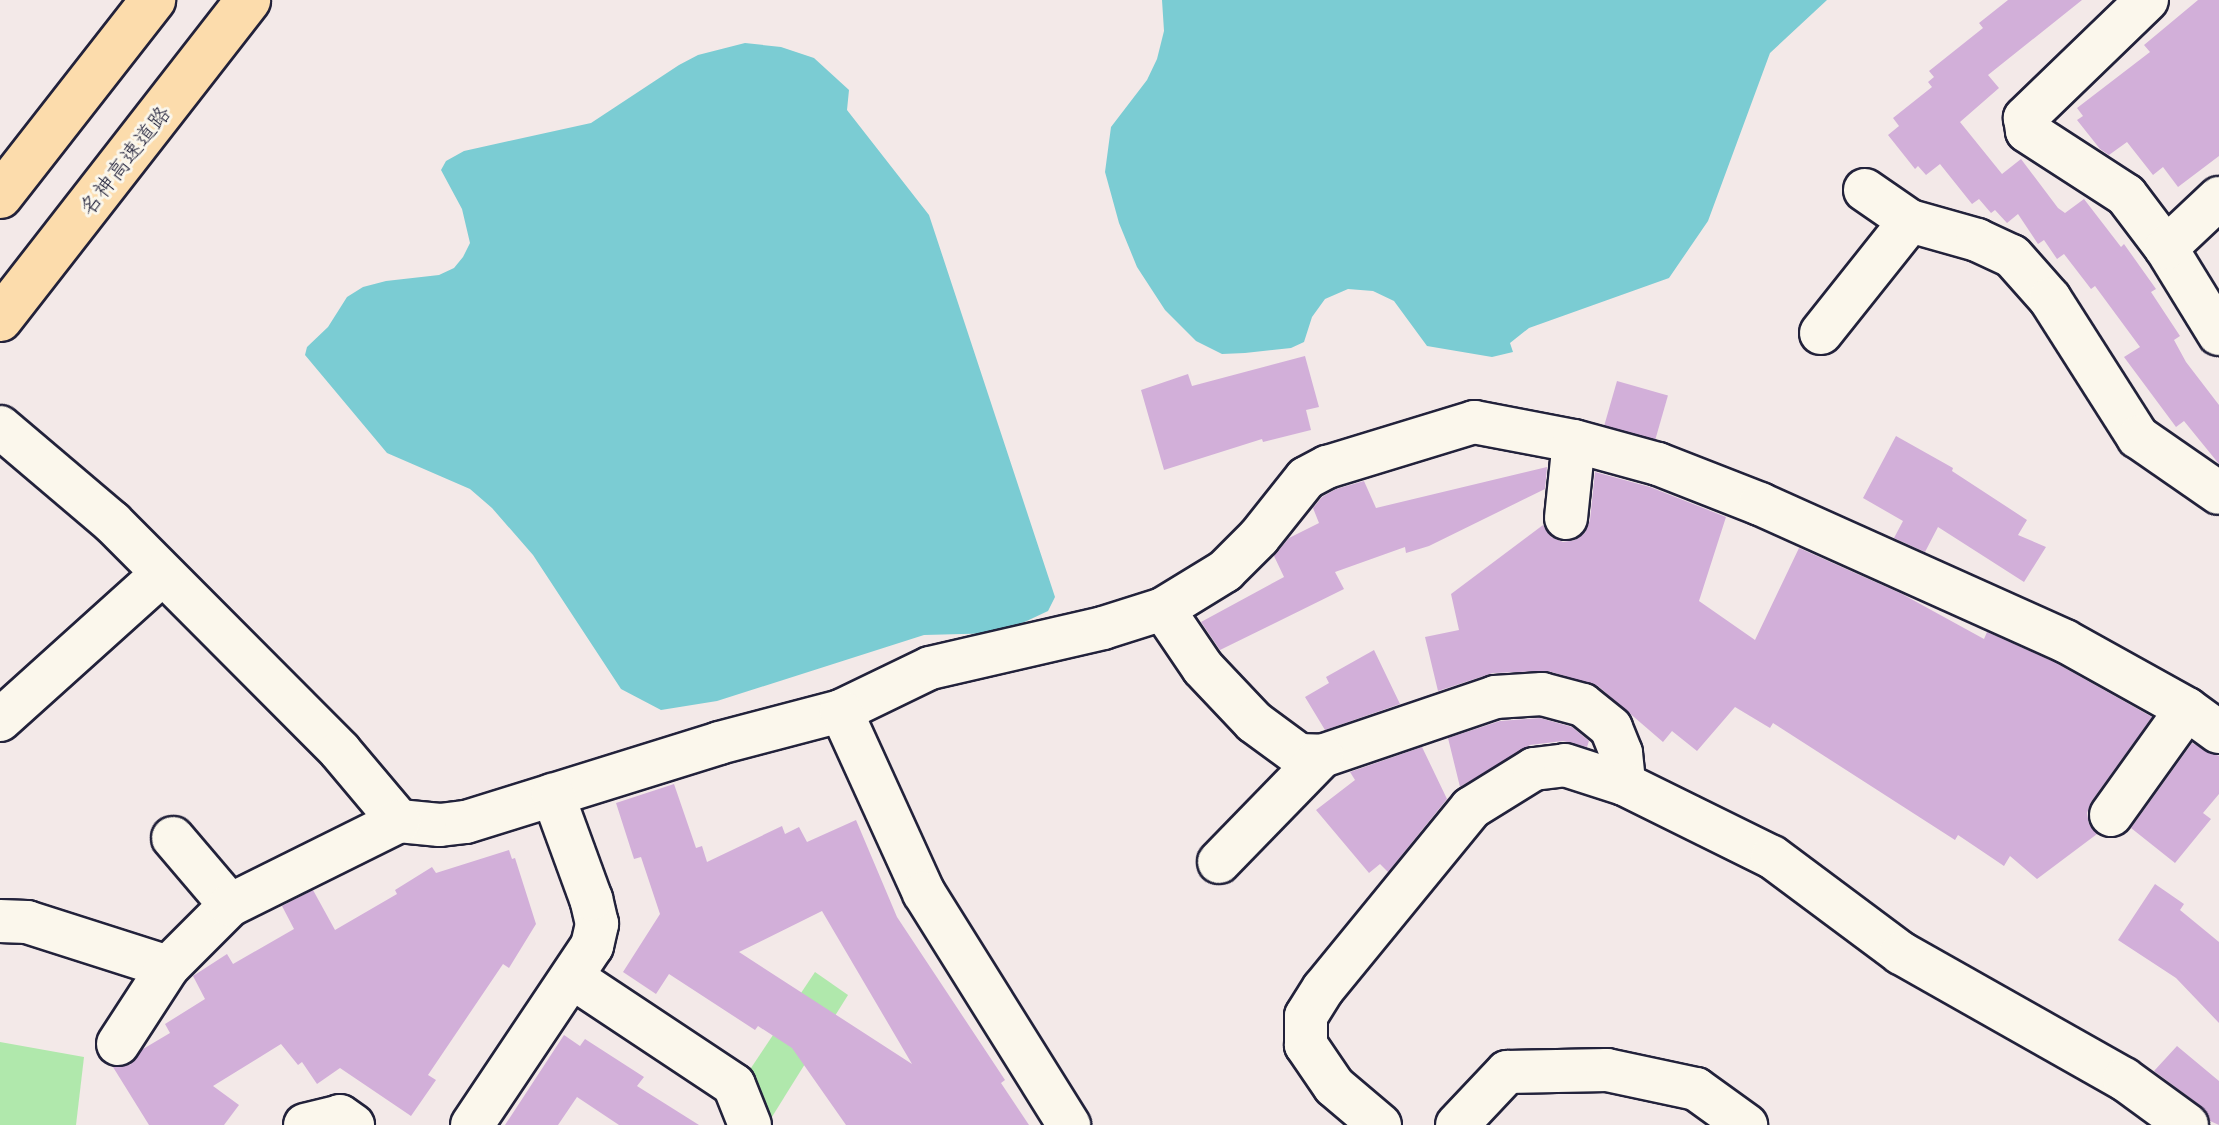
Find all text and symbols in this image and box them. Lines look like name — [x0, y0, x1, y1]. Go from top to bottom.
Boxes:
street label: 名神高速道路 — [73, 100, 175, 220]

